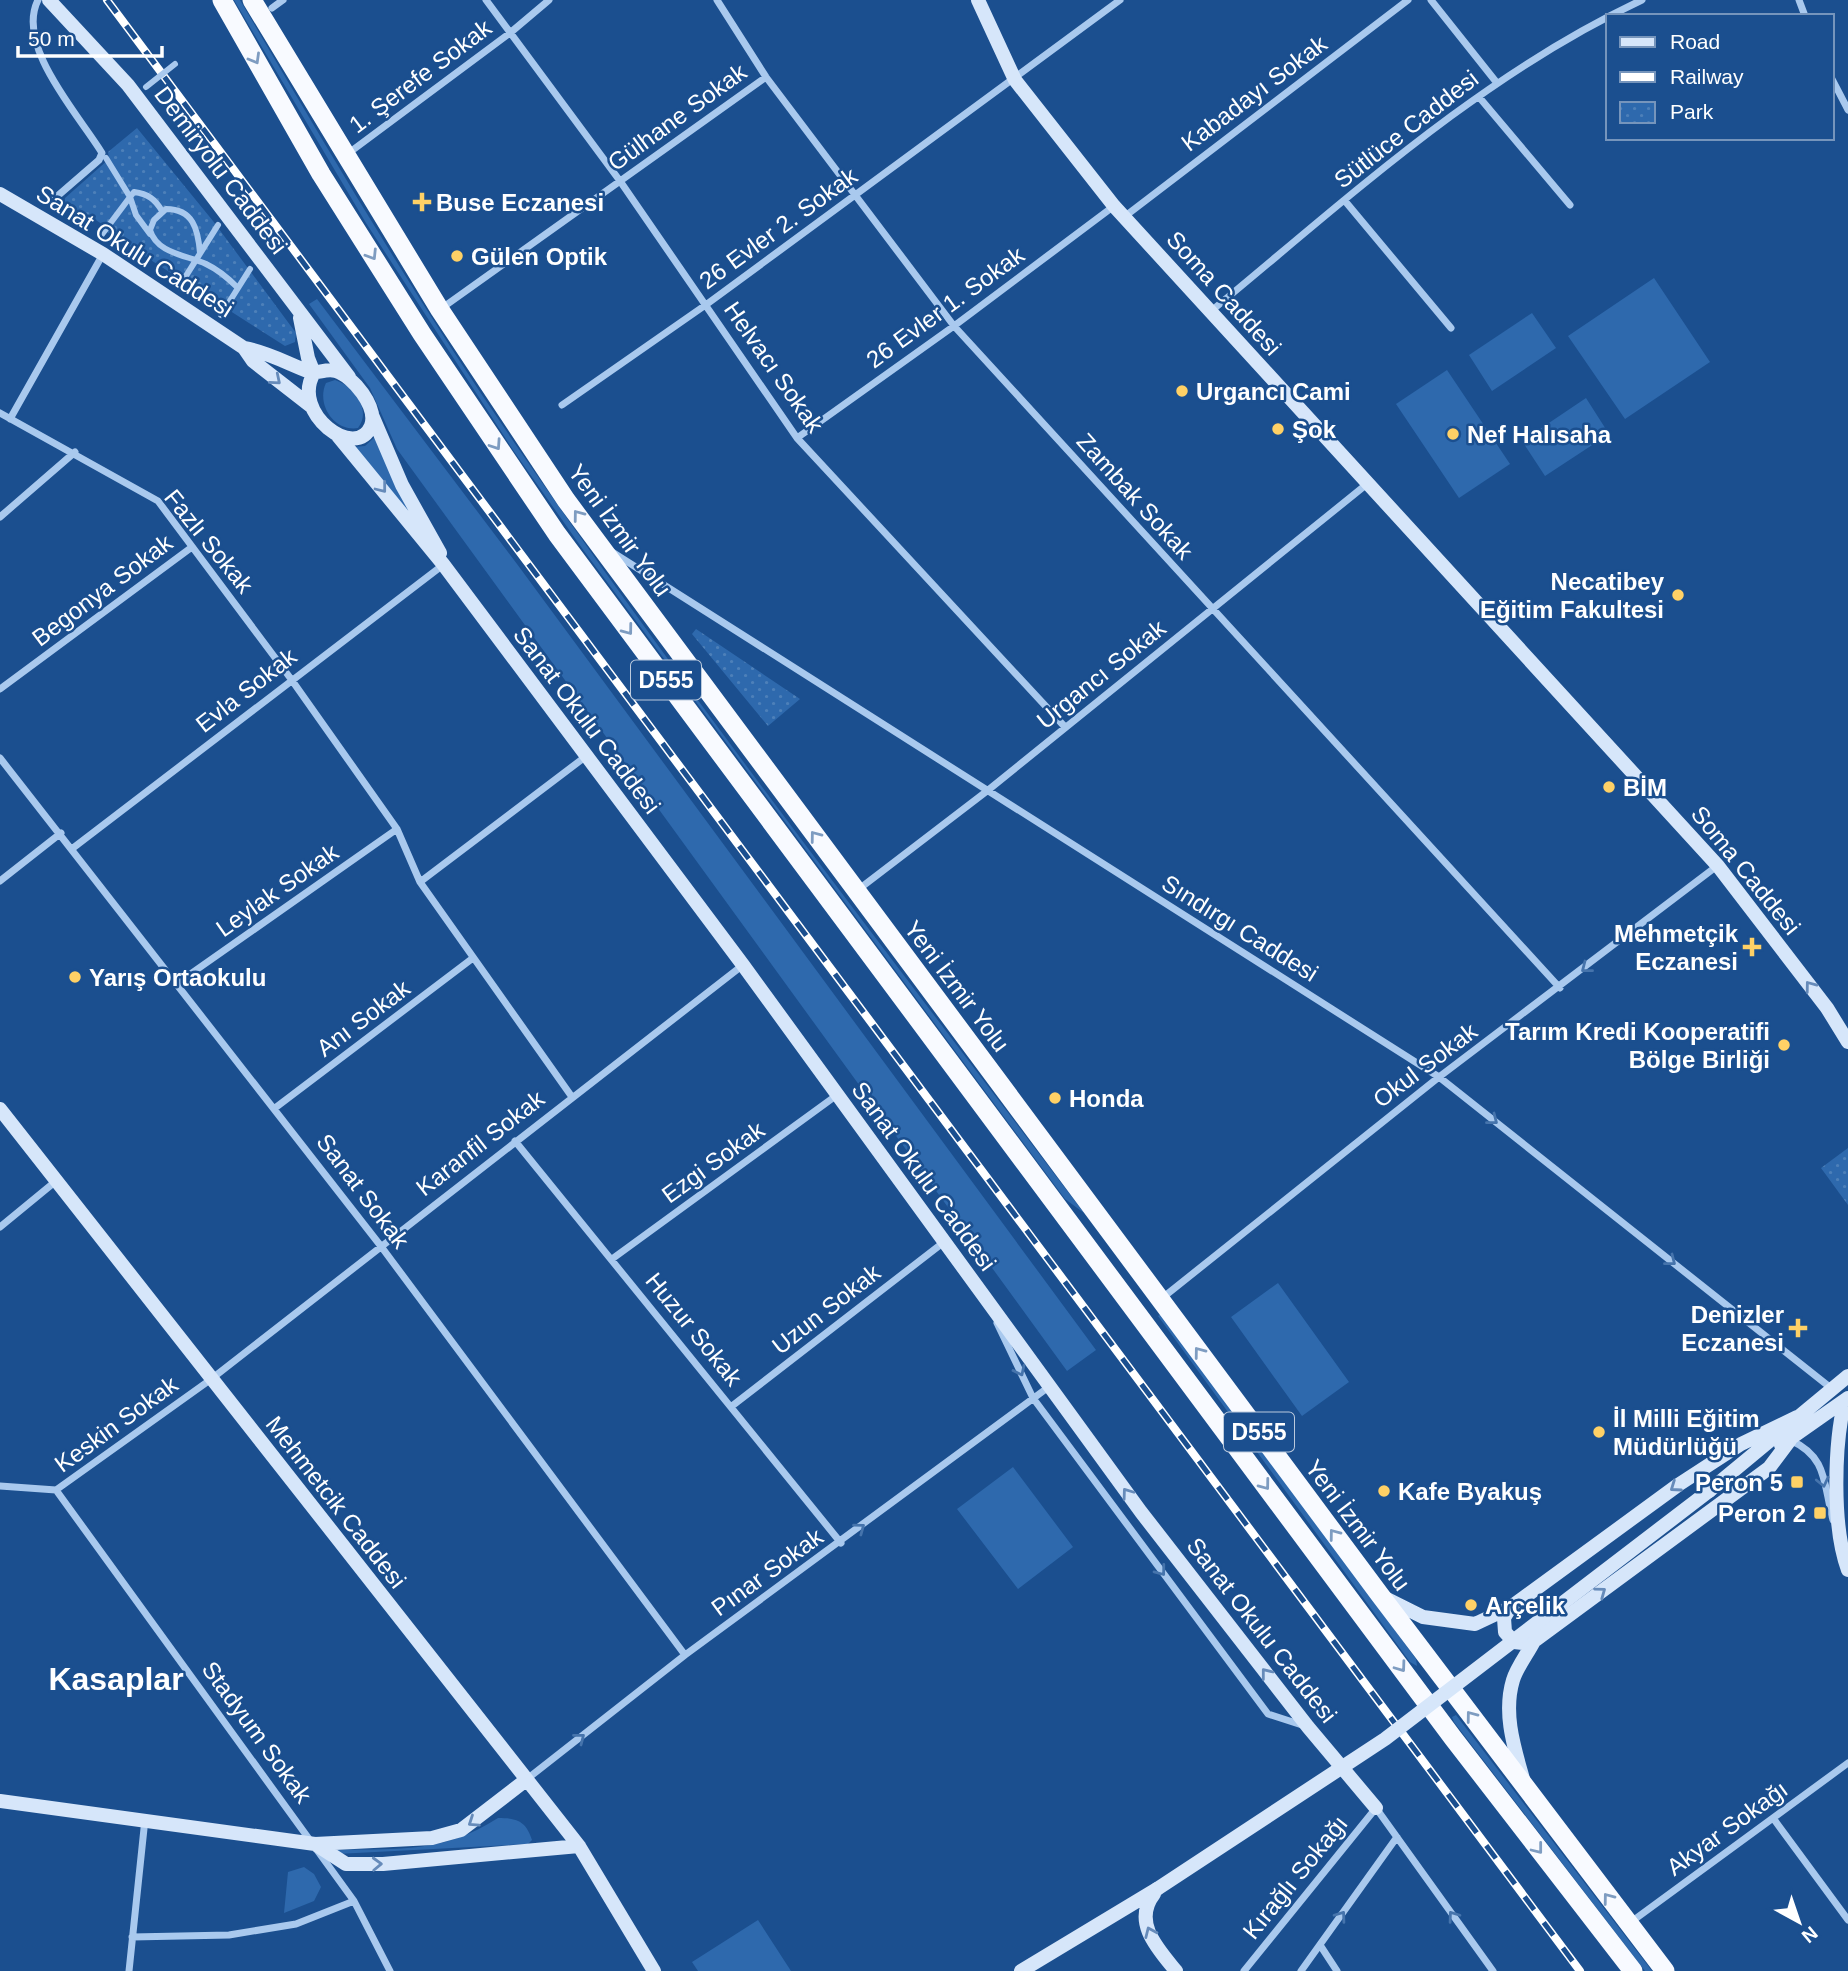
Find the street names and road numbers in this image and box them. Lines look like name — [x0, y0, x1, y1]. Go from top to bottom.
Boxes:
street label: 1. Şerefe Sokak — [344, 13, 497, 138]
street label: Kabadayı Sokak — [1176, 29, 1333, 156]
street label: Gülhane Sokak — [603, 57, 752, 176]
street label: Sütlüce Caddesi — [1329, 65, 1483, 193]
street label: Demiryolu Caddesi — [149, 81, 293, 259]
street label: 26 Evler 2. Sokak — [694, 161, 863, 294]
street label: Sanat Okulu Caddesi — [32, 179, 238, 323]
street label: Soma Caddesi — [1161, 225, 1287, 361]
street label: 26 Evler 1. Sokak — [861, 240, 1030, 373]
street label: Helvacı Sokak — [719, 296, 830, 438]
street label: Zambak Sokak — [1071, 427, 1199, 565]
street label: Yeni İzmir Yolu — [563, 459, 677, 601]
street label: Fazlı Sokak — [159, 484, 260, 599]
street label: Begonya Sokak — [27, 528, 178, 651]
street label: Urgancı Sokak — [1031, 613, 1171, 734]
street label: Sanat Okulu Caddesi — [508, 621, 666, 819]
street label: Evla Sokak — [190, 642, 302, 738]
road number: D555 — [631, 660, 701, 700]
street label: Soma Caddesi — [1686, 800, 1806, 940]
street label: Leylak Sokak — [211, 837, 344, 942]
street label: Sındırgı Caddesi — [1157, 869, 1323, 987]
street label: Yeni İzmir Yolu — [899, 915, 1015, 1057]
street label: Anı Sokak — [311, 974, 416, 1062]
street label: Okul Sokak — [1368, 1017, 1483, 1113]
street label: Sanat Okulu Caddesi — [846, 1076, 1002, 1276]
street label: Karanfil Sokak — [411, 1084, 550, 1201]
street label: Ezgi Sokak — [656, 1115, 770, 1208]
street label: Sanat Sokak — [311, 1129, 415, 1254]
street label: Uzun Sokak — [767, 1258, 886, 1359]
street label: Huzur Sokak — [640, 1267, 748, 1392]
street label: Keskin Sokak — [49, 1370, 184, 1478]
street label: Mehmetcik Caddesi — [260, 1411, 412, 1593]
road number: D555 — [1224, 1413, 1294, 1452]
street label: Yeni İzmir Yolu — [1300, 1454, 1416, 1596]
street label: Pınar Sokak — [706, 1522, 829, 1621]
street label: Sanat Okulu Caddesi — [1182, 1532, 1342, 1728]
street label: Stadyum Sokak — [197, 1656, 318, 1809]
street label: Akyar Sokağı — [1661, 1775, 1793, 1881]
street label: Kırağlı Sokağı — [1237, 1810, 1353, 1944]

